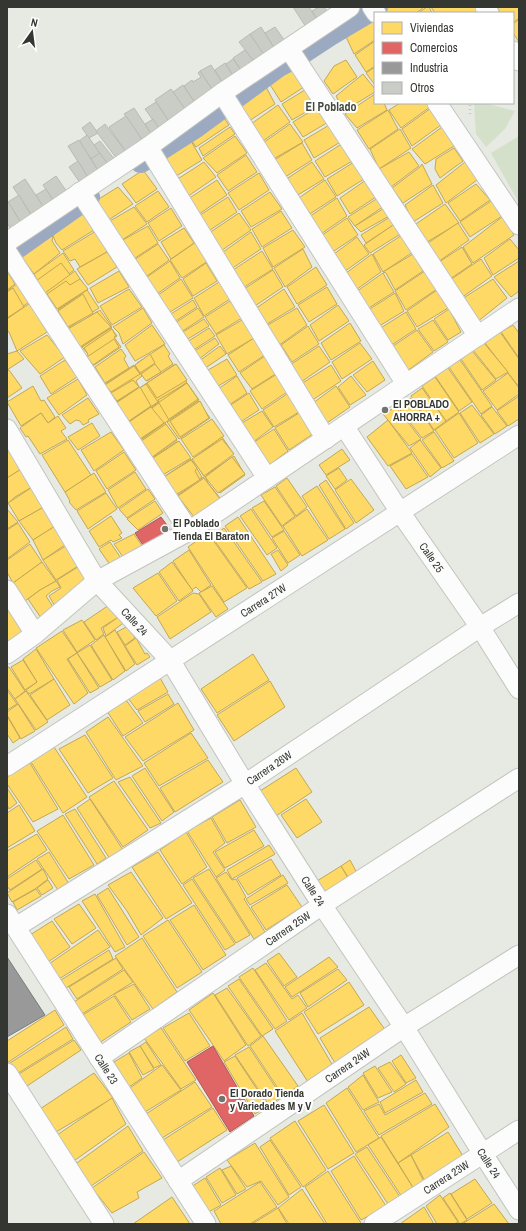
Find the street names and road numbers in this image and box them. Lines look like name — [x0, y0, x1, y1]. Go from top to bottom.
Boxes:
street label: Calle 25 — [416, 540, 447, 575]
street label: Carrera 27W — [238, 580, 289, 620]
street label: Calle 24 — [118, 605, 151, 639]
street label: Carrera 26W — [244, 747, 295, 788]
street label: Calle 24 — [298, 873, 328, 909]
street label: Carrera 25W — [263, 908, 314, 949]
street label: Carrera 24W — [322, 1045, 373, 1086]
street label: Calle 23 — [92, 1051, 121, 1087]
street label: Calle 24 — [474, 1145, 504, 1181]
street label: Carrera 23W — [421, 1157, 472, 1197]

